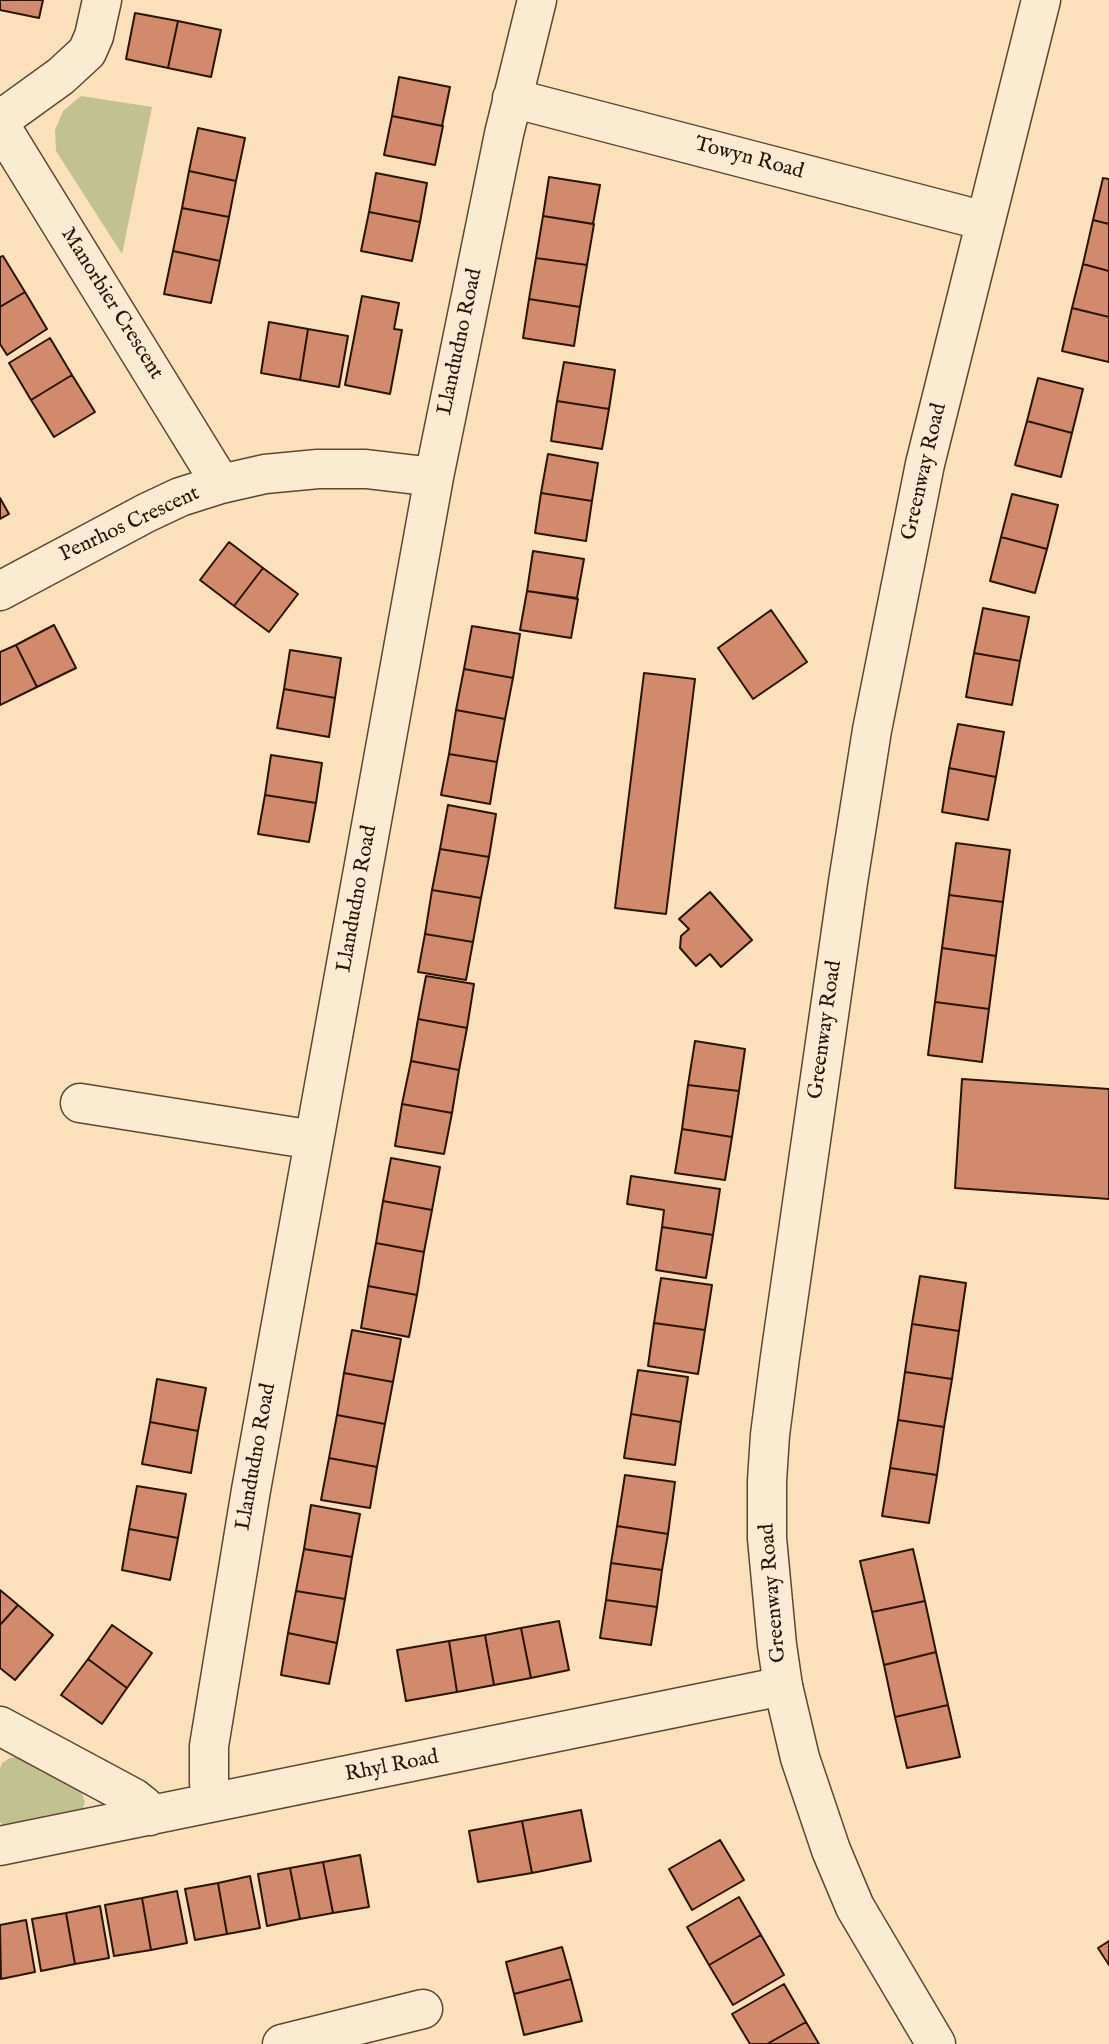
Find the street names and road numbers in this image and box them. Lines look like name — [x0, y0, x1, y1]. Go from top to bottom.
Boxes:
street label: Towyn Road — [692, 132, 806, 186]
street label: Manorbier Crescent — [54, 223, 168, 385]
street label: Llandudno Road — [433, 267, 489, 417]
street label: Greenway Road — [897, 401, 953, 543]
street label: Penrhos Crescent — [56, 482, 204, 568]
street label: Llandudno Road — [333, 824, 383, 974]
street label: Greenway Road — [804, 959, 848, 1101]
street label: Llandudno Road — [232, 1382, 282, 1532]
street label: Greenway Road — [755, 1522, 793, 1664]
street label: Rhyl Road — [343, 1746, 441, 1788]

